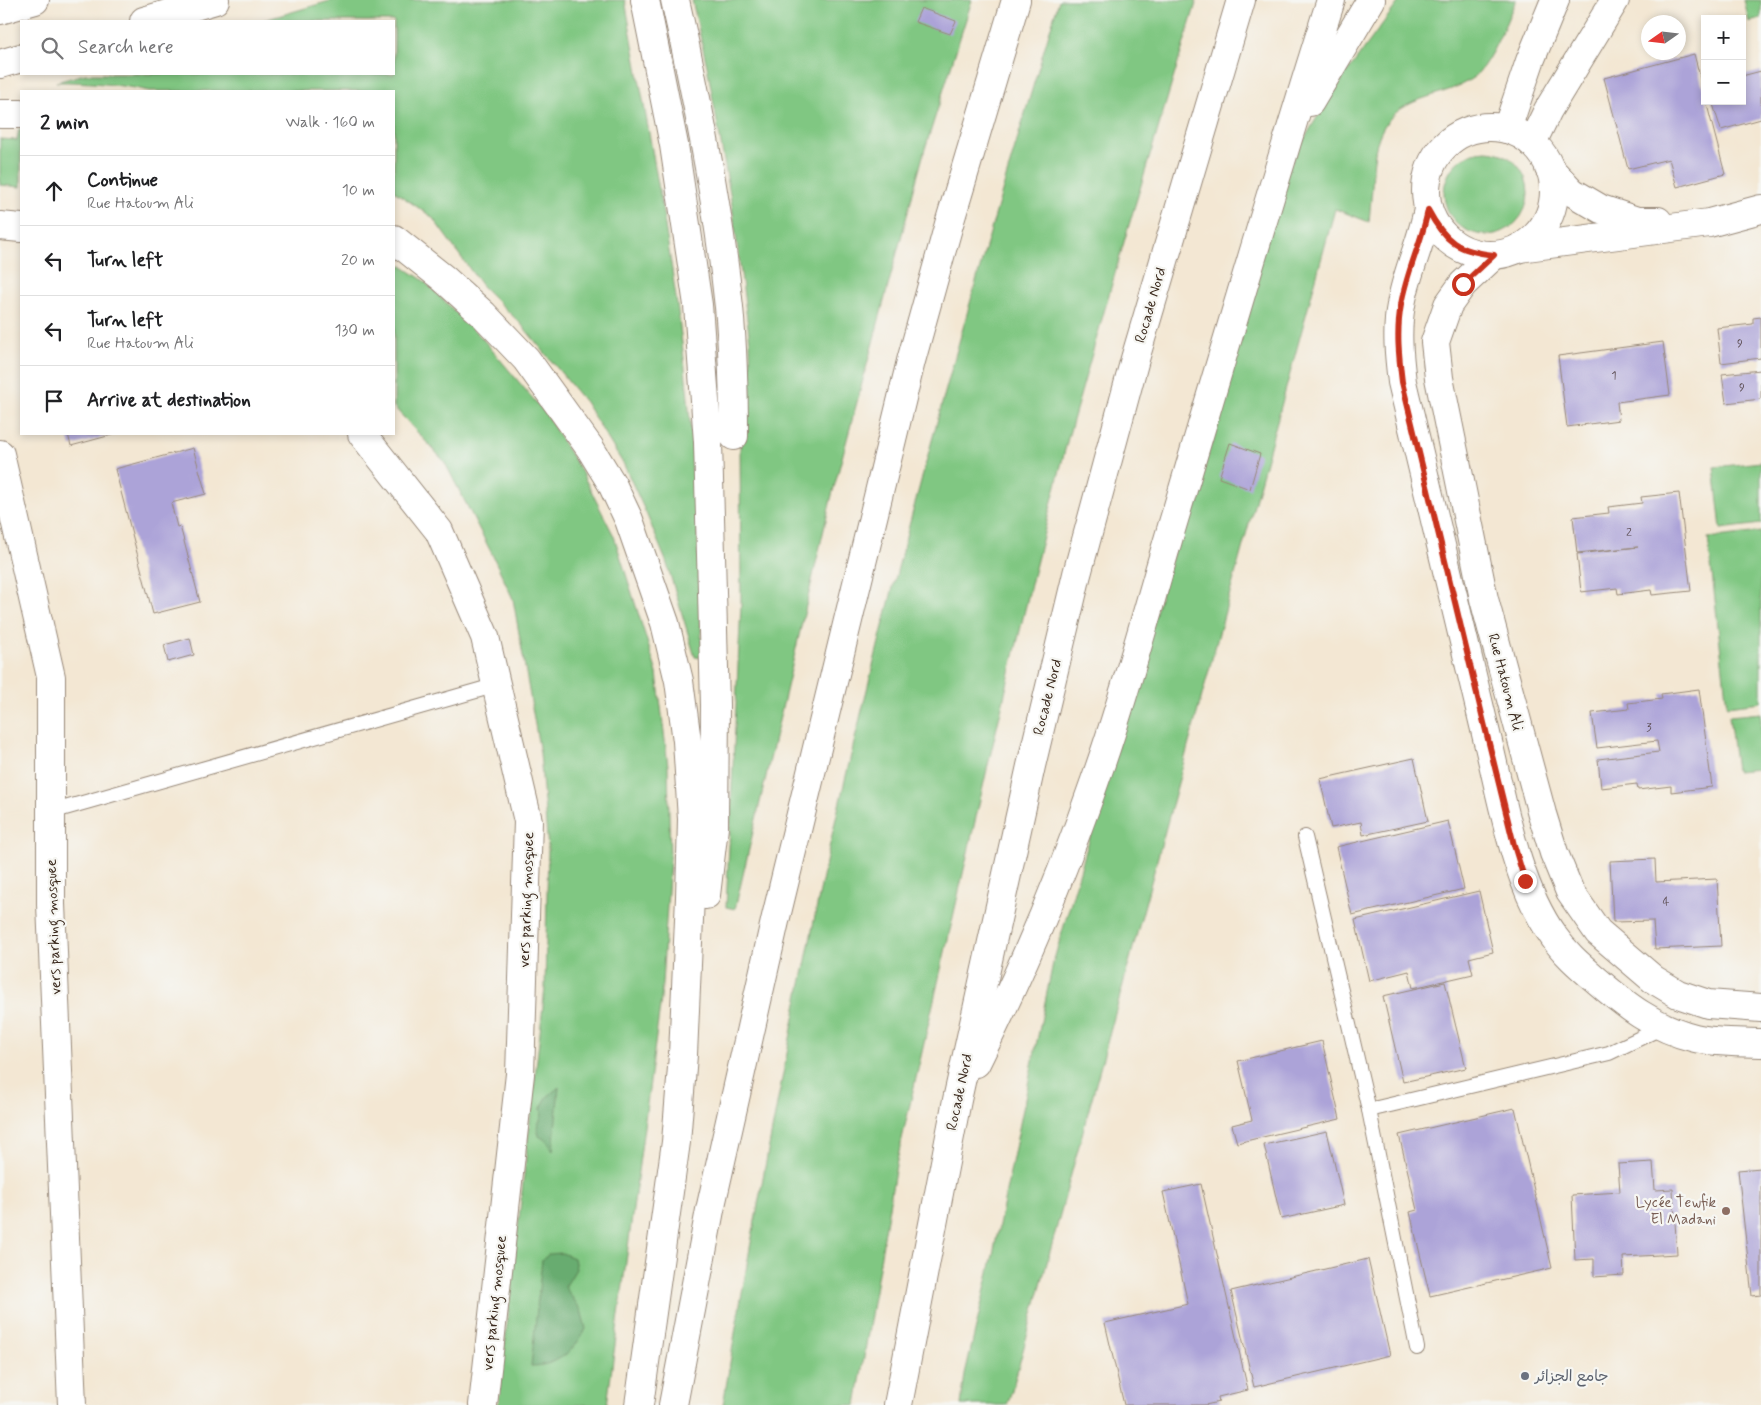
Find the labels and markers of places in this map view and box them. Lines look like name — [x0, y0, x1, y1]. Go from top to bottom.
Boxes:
place label: Lycée Tewfik El Madani — [1635, 1193, 1716, 1230]
marker: Lycée Tewfik El Madani — [1720, 1205, 1732, 1217]
place label: جامع الجزائر — [1533, 1367, 1609, 1387]
marker: جامع الجزائر — [1519, 1370, 1531, 1382]

